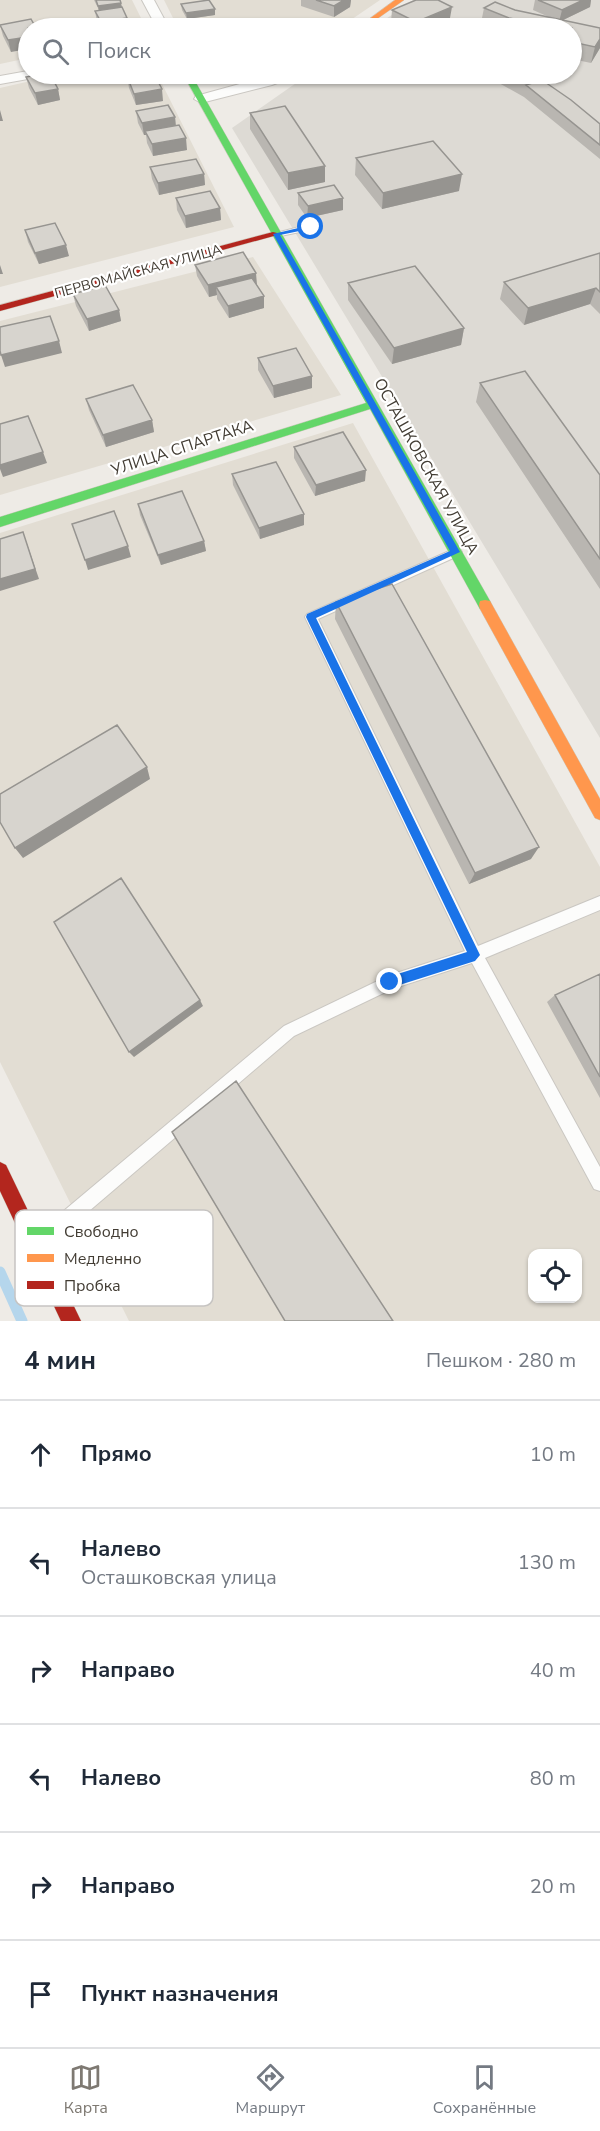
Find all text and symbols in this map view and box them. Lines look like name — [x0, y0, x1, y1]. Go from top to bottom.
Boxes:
search box — [18, 18, 582, 84]
icon: search — [39, 35, 72, 68]
text: Поиск — [87, 36, 151, 66]
route start — [297, 213, 323, 239]
street label: ПЕРВОМАЙСКАЯ УЛИЦА — [52, 240, 224, 303]
street label: ОСТАШКОВСКАЯ УЛИЦА — [368, 374, 484, 559]
street label: УЛИЦА СПАРТАКА — [107, 414, 257, 482]
route end — [376, 968, 402, 994]
legend — [15, 1210, 213, 1306]
text: Свободно — [64, 1221, 139, 1243]
text: Медленно — [64, 1248, 142, 1270]
map controls — [528, 1249, 582, 1303]
button: locate — [528, 1249, 582, 1303]
text: Пробка — [64, 1275, 121, 1297]
text: 4 мин — [24, 1343, 96, 1378]
text: Пешком · 280 m — [426, 1347, 576, 1374]
icon: ahead — [24, 1438, 57, 1471]
text: Прямо — [81, 1439, 152, 1469]
text: 10 m — [530, 1441, 576, 1468]
text: Налево — [81, 1534, 161, 1564]
icon: left — [24, 1546, 57, 1579]
text: 130 m — [518, 1549, 576, 1576]
text: Осташковская улица — [81, 1564, 277, 1591]
icon: right — [24, 1654, 57, 1687]
text: Направо — [81, 1655, 175, 1685]
text: 40 m — [530, 1657, 576, 1684]
icon: left — [24, 1762, 57, 1795]
text: Налево — [81, 1763, 161, 1793]
text: 80 m — [530, 1765, 576, 1792]
icon: right — [24, 1870, 57, 1903]
text: Направо — [81, 1871, 175, 1901]
text: 20 m — [530, 1873, 576, 1900]
icon: arrive — [24, 1978, 57, 2011]
text: Пункт назначения — [81, 1979, 279, 2009]
tab: Карта — [64, 2061, 108, 2119]
tab: Маршрут — [236, 2061, 305, 2119]
tab: Сохранённые — [433, 2061, 536, 2119]

